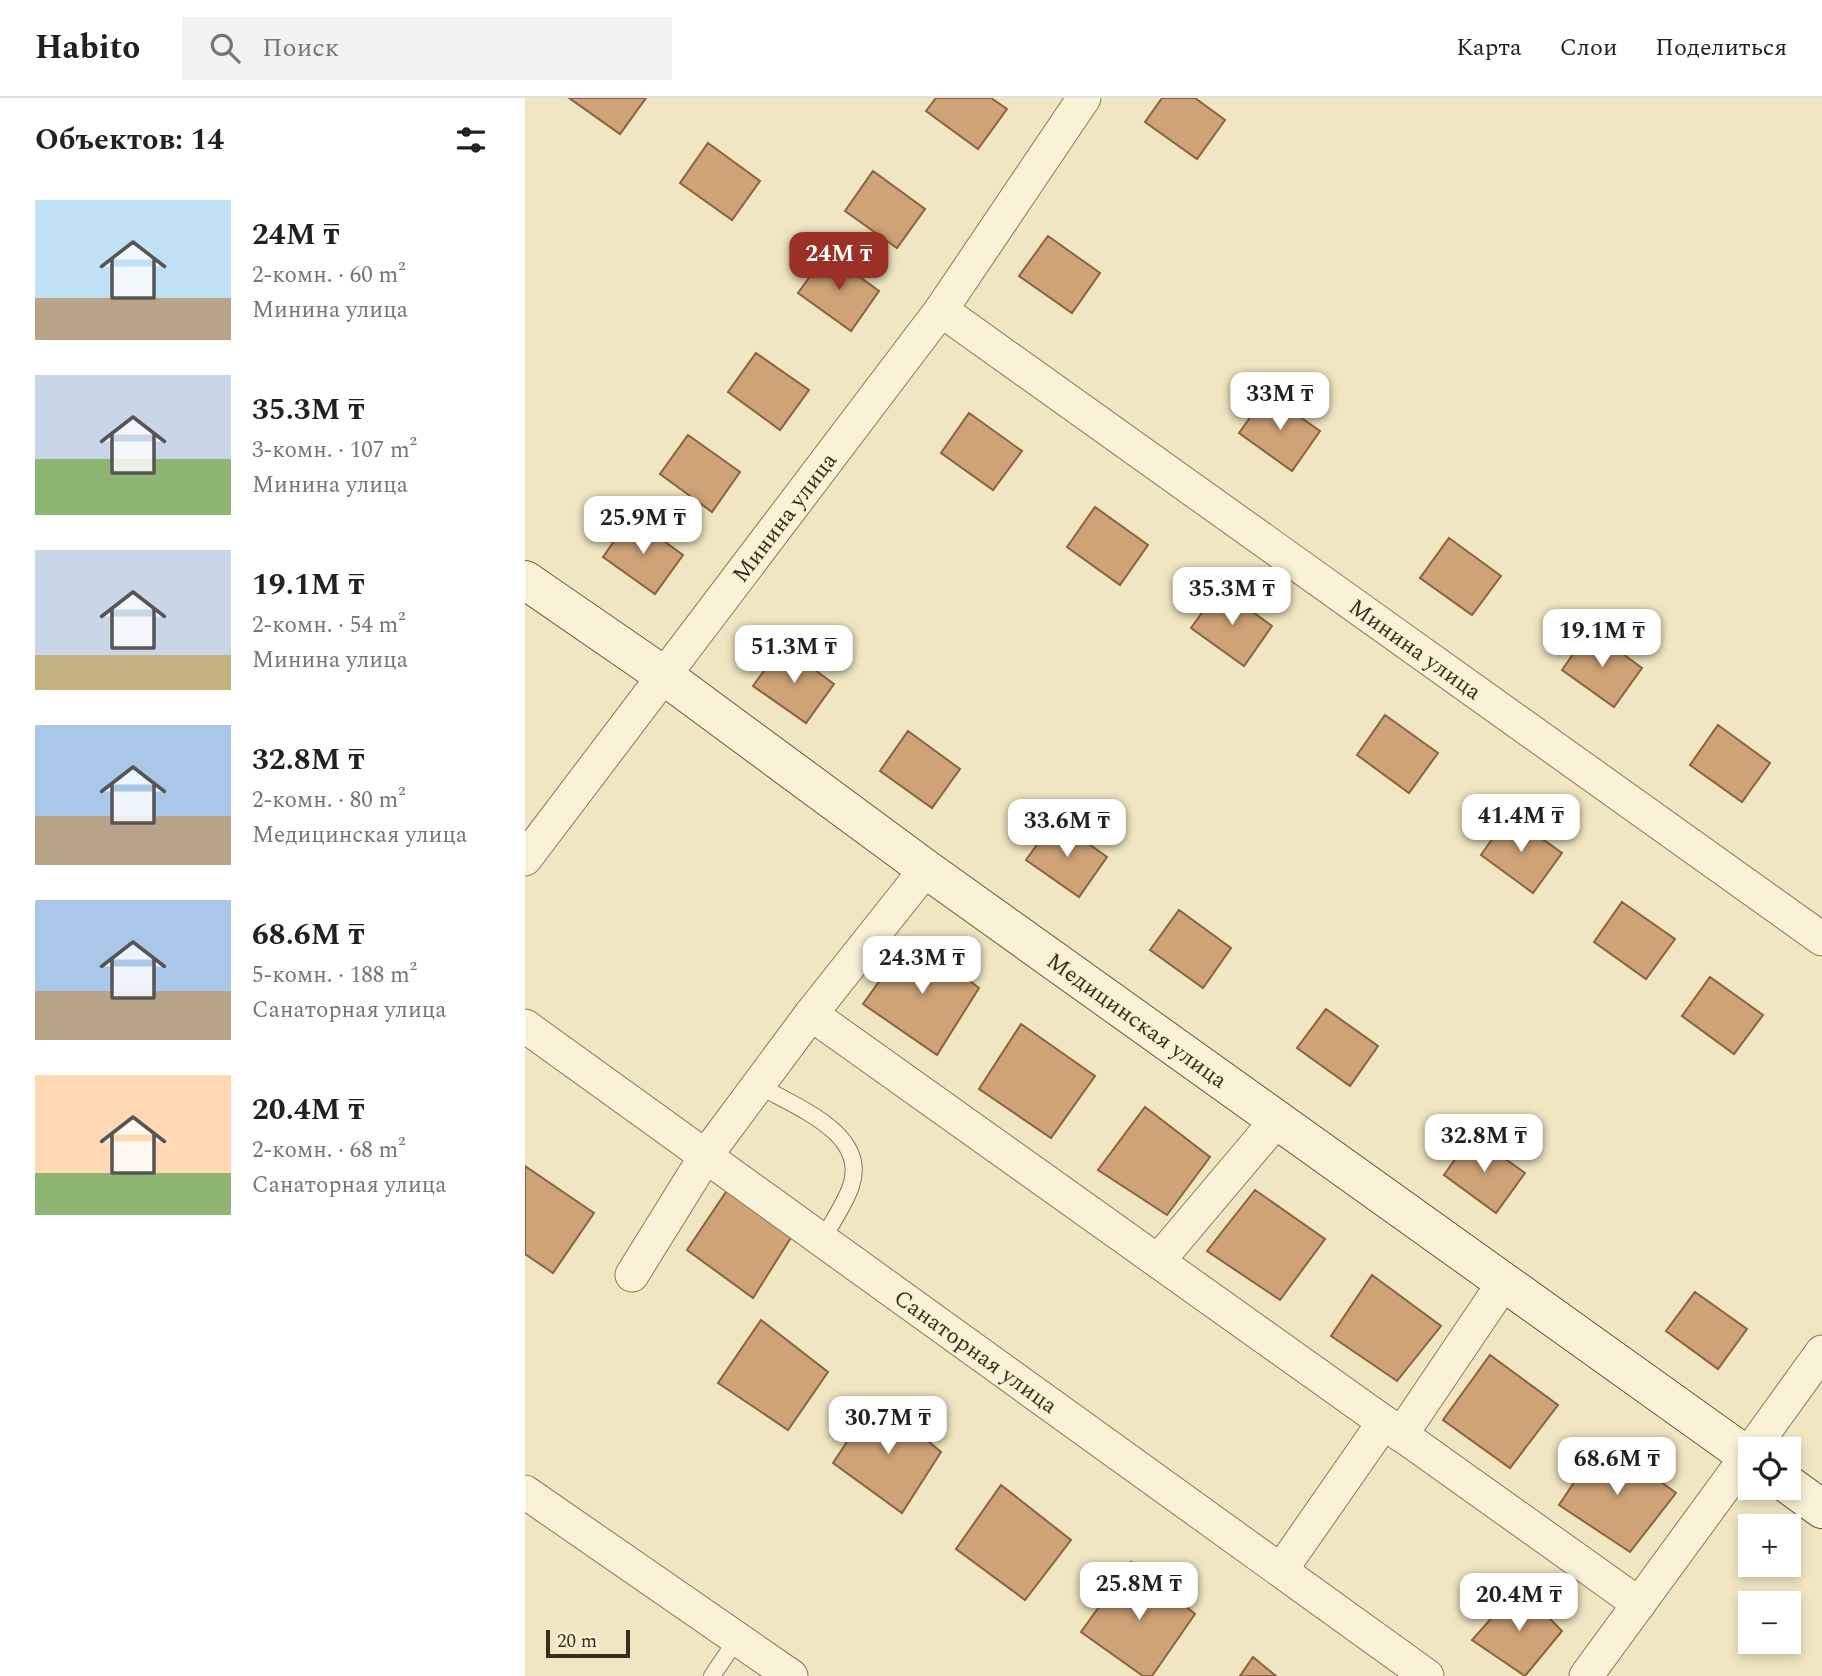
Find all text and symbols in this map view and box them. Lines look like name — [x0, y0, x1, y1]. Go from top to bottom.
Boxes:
search box — [182, 17, 672, 80]
text: Habito — [35, 23, 140, 73]
text: Поиск — [262, 28, 339, 68]
icon: search — [206, 29, 244, 67]
text: Карта — [1456, 30, 1522, 66]
text: Слои — [1560, 30, 1617, 66]
text: Поделиться — [1655, 30, 1787, 66]
text: Объектов: 14 — [35, 117, 224, 163]
icon: filters — [452, 121, 490, 159]
text: 24M ₸ — [252, 212, 340, 258]
icon: home — [91, 228, 175, 312]
pin: 24M ₸ — [790, 232, 888, 292]
text: 24M ₸ — [805, 237, 873, 272]
text: 2-комн. · 60 m² — [252, 258, 406, 293]
text: Минина улица — [252, 293, 408, 328]
pin: 33M ₸ — [1231, 372, 1329, 432]
text: 33M ₸ — [1246, 377, 1314, 412]
text: 35.3M ₸ — [252, 387, 365, 433]
icon: home — [91, 403, 175, 487]
text: 3-комн. · 107 m² — [252, 433, 417, 468]
street label: Минина улица — [724, 445, 846, 591]
text: Минина улица — [252, 468, 408, 503]
pin: 25.9M ₸ — [578, 496, 708, 556]
text: 25.9M ₸ — [600, 501, 686, 536]
text: 19.1M ₸ — [252, 562, 365, 608]
pin: 35.3M ₸ — [1167, 568, 1297, 627]
text: 35.3M ₸ — [1189, 572, 1275, 607]
icon: home — [91, 578, 175, 662]
street label: Минина улица — [1341, 590, 1488, 710]
text: 2-комн. · 54 m² — [252, 608, 406, 643]
pin: 19.1M ₸ — [1537, 610, 1667, 669]
text: 19.1M ₸ — [1559, 614, 1645, 649]
pin: 51.3M ₸ — [729, 626, 859, 685]
text: 51.3M ₸ — [751, 630, 837, 665]
text: Минина улица — [252, 643, 408, 678]
text: 32.8M ₸ — [252, 737, 365, 783]
icon: home — [91, 753, 175, 837]
text: 2-комн. · 80 m² — [252, 783, 406, 818]
pin: 41.4M ₸ — [1456, 794, 1586, 854]
text: 41.4M ₸ — [1478, 799, 1564, 834]
pin: 33.6M ₸ — [1002, 800, 1132, 859]
text: 33.6M ₸ — [1024, 804, 1110, 839]
text: Медицинская улица — [252, 818, 467, 853]
text: 68.6M ₸ — [252, 912, 365, 958]
icon: home — [91, 928, 175, 1012]
pin: 24.3M ₸ — [857, 936, 987, 996]
text: 24.3M ₸ — [879, 941, 965, 976]
street label: Медицинская улица — [1039, 944, 1234, 1098]
text: 5-комн. · 188 m² — [252, 958, 417, 993]
text: Санаторная улица — [252, 993, 447, 1028]
text: 20.4M ₸ — [252, 1087, 365, 1133]
icon: home — [91, 1103, 175, 1187]
pin: 32.8M ₸ — [1419, 1114, 1549, 1174]
text: 32.8M ₸ — [1441, 1119, 1527, 1154]
text: 2-комн. · 68 m² — [252, 1133, 406, 1168]
text: Санаторная улица — [252, 1168, 447, 1203]
street label: Санаторная улица — [886, 1281, 1064, 1423]
pin: 30.7M ₸ — [823, 1396, 953, 1456]
text: 30.7M ₸ — [845, 1401, 931, 1436]
map controls — [1738, 1437, 1801, 1654]
button: locate — [1738, 1437, 1801, 1500]
pin: 68.6M ₸ — [1552, 1438, 1682, 1497]
text: 68.6M ₸ — [1574, 1442, 1660, 1477]
button: + — [1738, 1514, 1801, 1577]
pin: 25.8M ₸ — [1074, 1562, 1204, 1622]
text: 25.8M ₸ — [1096, 1567, 1182, 1602]
pin: 20.4M ₸ — [1454, 1574, 1584, 1633]
text: 20.4M ₸ — [1476, 1578, 1562, 1613]
button: − — [1738, 1591, 1801, 1654]
scale bar — [546, 1627, 630, 1659]
text: 20 m — [557, 1627, 597, 1656]

